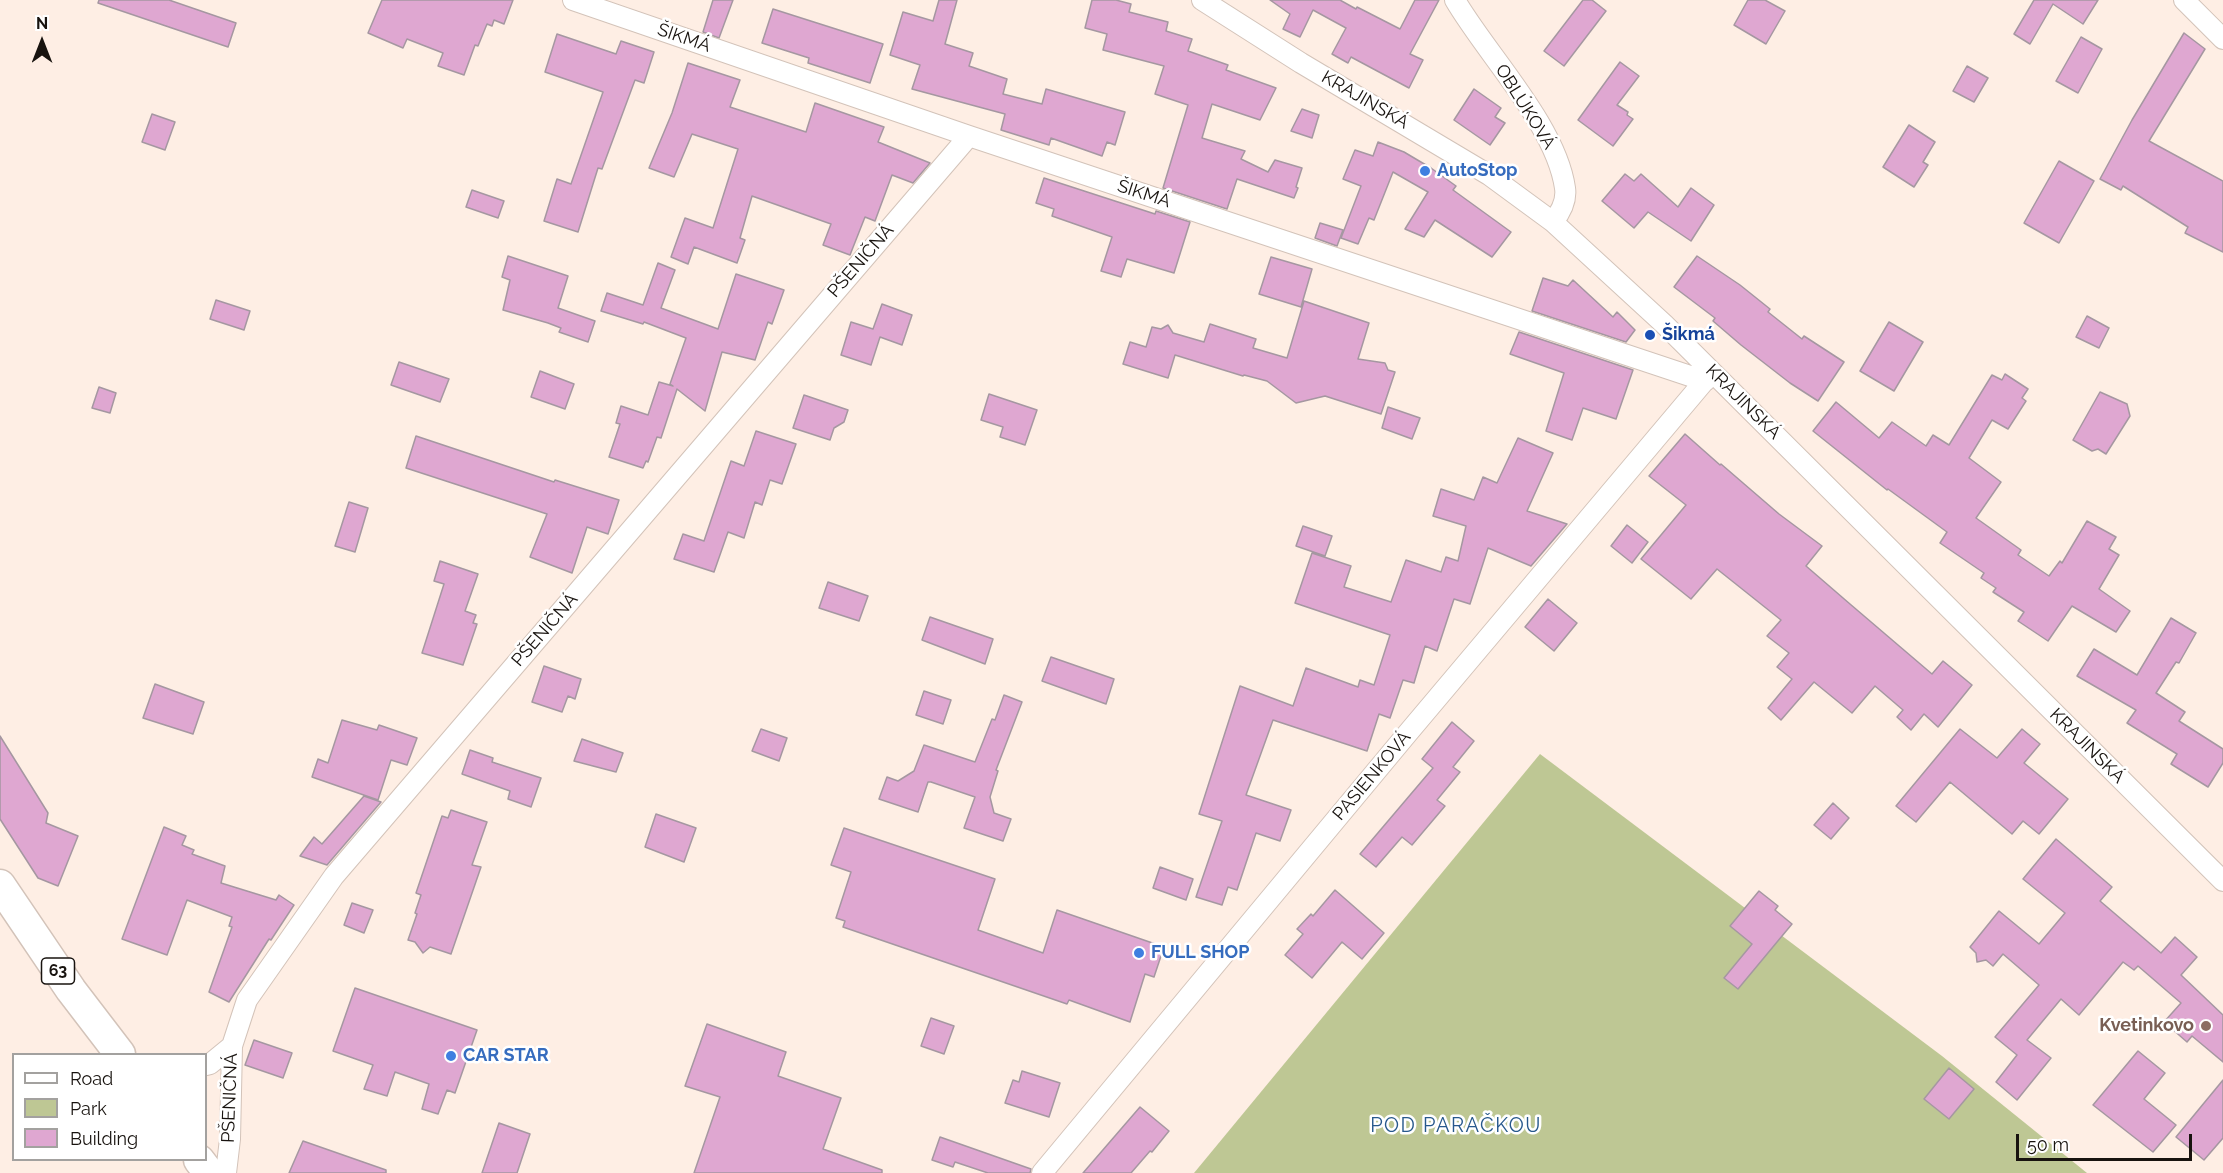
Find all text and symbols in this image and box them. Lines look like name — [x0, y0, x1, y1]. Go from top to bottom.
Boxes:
north arrow — [12, 12, 72, 72]
text: N — [36, 14, 48, 33]
street label: ŠIKMÁ — [655, 19, 713, 57]
street label: OBLÚKOVÁ — [1490, 60, 1560, 154]
street label: KRAJINSKÁ — [1318, 66, 1412, 134]
place label: AutoStop — [1437, 160, 1517, 182]
marker: AutoStop — [1418, 164, 1432, 178]
street label: ŠIKMÁ — [1115, 175, 1173, 213]
street label: PŠENIČNÁ — [823, 220, 899, 302]
place label: Šikmá — [1662, 324, 1715, 346]
marker: Šikmá — [1643, 328, 1657, 342]
street label: KRAJINSKÁ — [1701, 360, 1785, 444]
street label: PŠENIČNÁ — [507, 589, 583, 671]
street label: KRAJINSKÁ — [2045, 704, 2129, 788]
street label: PASIENKOVÁ — [1328, 727, 1416, 825]
place label: FULL SHOP — [1151, 942, 1249, 964]
marker: FULL SHOP — [1132, 946, 1146, 960]
road number: 63 — [42, 958, 74, 984]
place label: Kvetinkovo — [2099, 1015, 2194, 1037]
marker: Kvetinkovo — [2199, 1019, 2213, 1033]
place label: CAR STAR — [463, 1045, 549, 1067]
marker: CAR STAR — [444, 1049, 458, 1063]
legend — [12, 1053, 207, 1161]
street label: PŠENIČNÁ — [218, 1053, 242, 1143]
text: Road — [70, 1068, 113, 1089]
text: Park — [70, 1098, 107, 1119]
district label: POD PARAČKOU — [1370, 1114, 1542, 1138]
scale bar — [2019, 1122, 2194, 1160]
text: Building — [70, 1128, 138, 1149]
text: 50 m — [2027, 1134, 2069, 1155]

